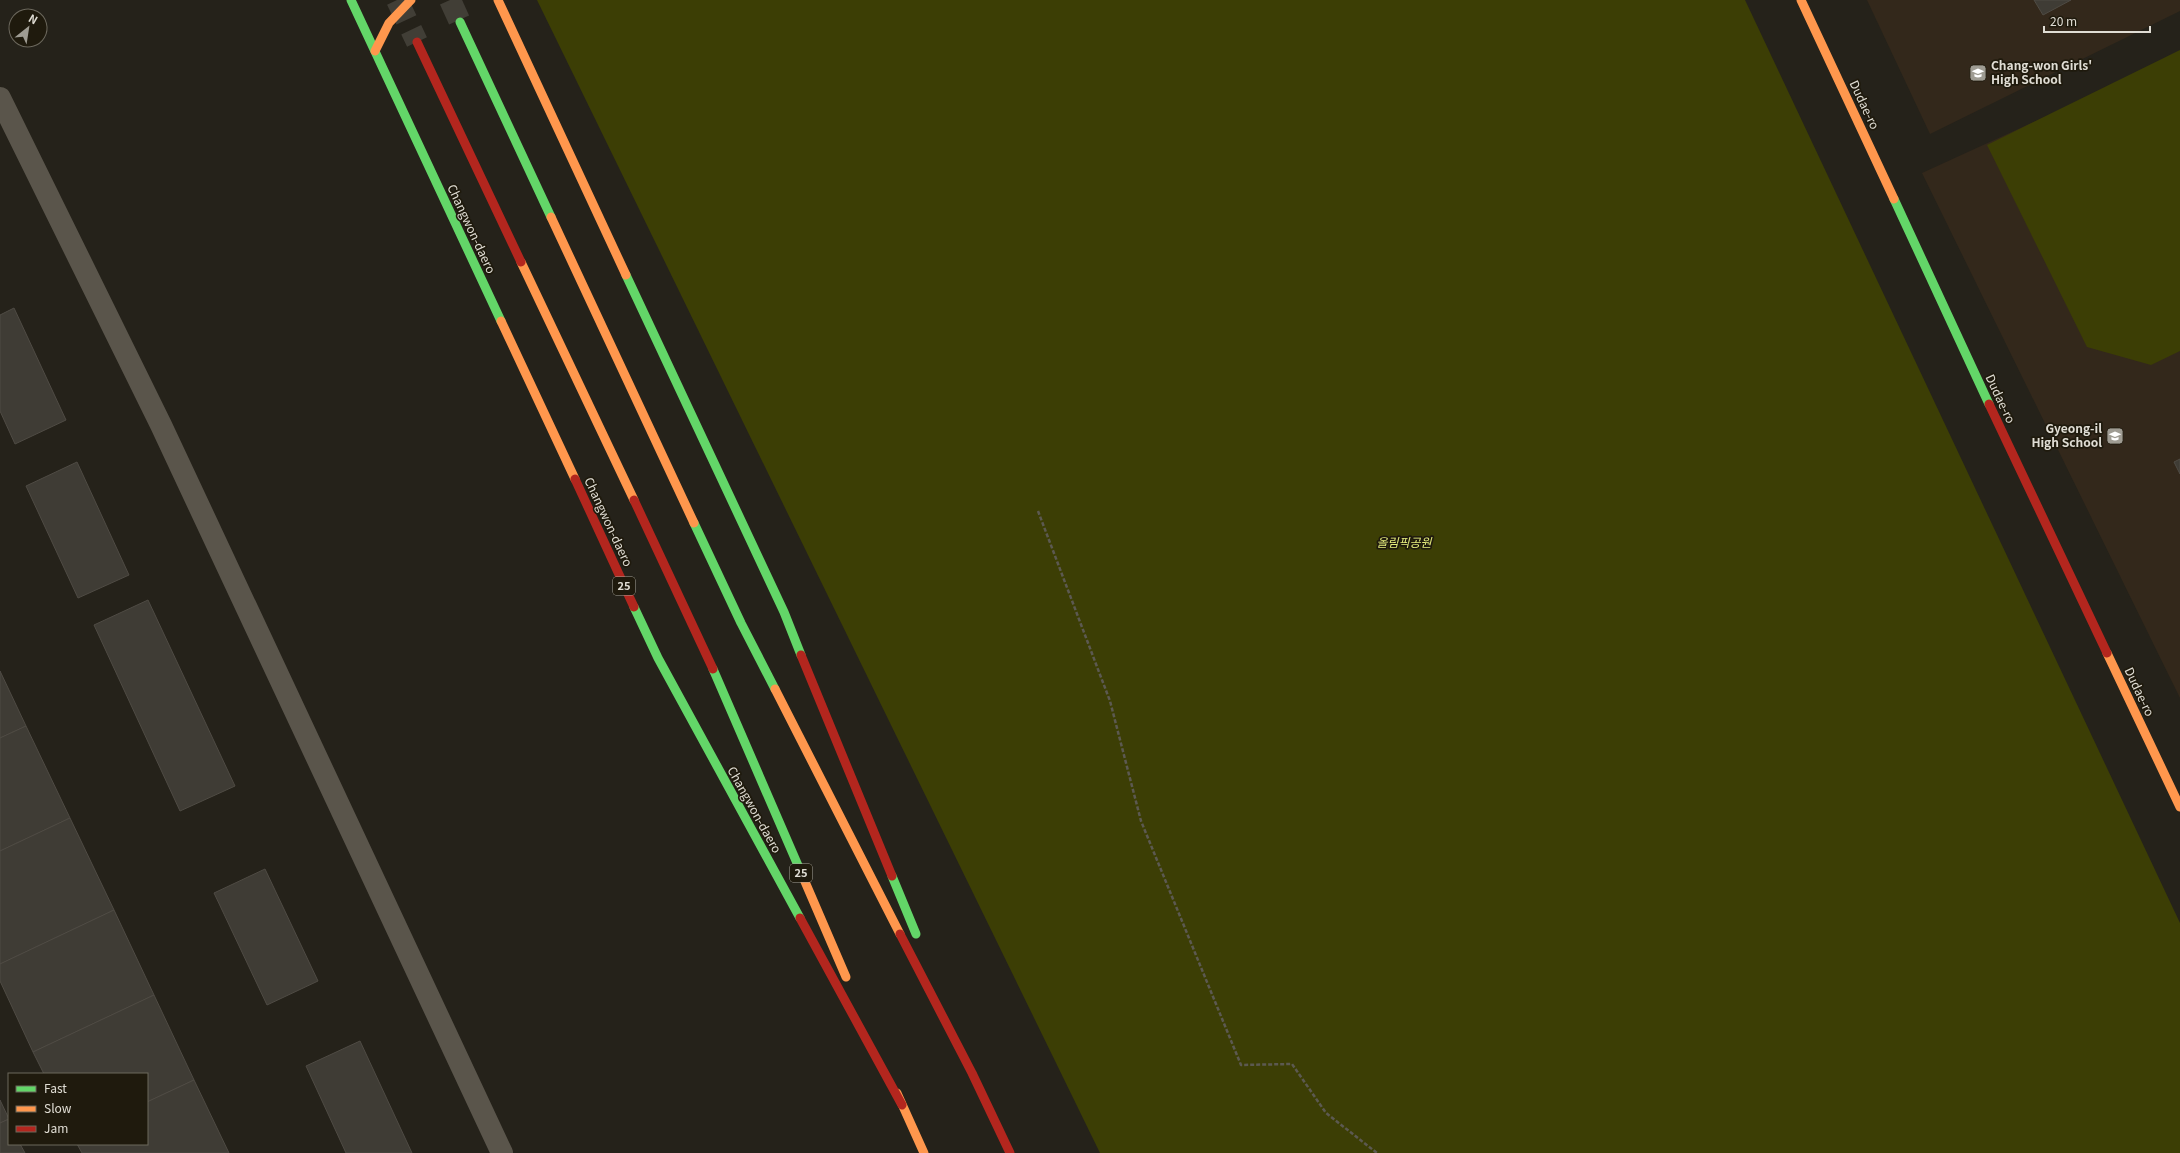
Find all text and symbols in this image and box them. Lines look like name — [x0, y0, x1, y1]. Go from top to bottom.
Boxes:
north arrow — [8, 8, 48, 48]
scale bar — [2044, 8, 2150, 34]
text: N — [26, 9, 41, 27]
text: 20 m — [2050, 12, 2077, 29]
place label: Chang-won Girls' High School — [1991, 56, 2092, 87]
school or university icon: Chang-won Girls' High School — [1968, 63, 1988, 83]
street label: Dudae-ro — [1847, 77, 1884, 132]
street label: Changwon-daero — [444, 181, 500, 276]
street label: Dudae-ro — [1983, 371, 2020, 426]
place label: Gyeong-il High School — [2031, 419, 2102, 450]
school or university icon: Gyeong-il High School — [2105, 426, 2125, 446]
street label: Changwon-daero — [581, 474, 637, 569]
park label: 올림픽공원 — [1376, 533, 1433, 550]
road number: 25 — [613, 577, 635, 595]
street label: Dudae-ro — [2122, 664, 2159, 719]
street label: Changwon-daero — [724, 763, 786, 856]
road number: 25 — [790, 864, 812, 882]
legend — [8, 1073, 148, 1145]
text: Fast — [44, 1079, 67, 1096]
text: Slow — [44, 1099, 72, 1116]
text: Jam — [44, 1119, 68, 1136]

